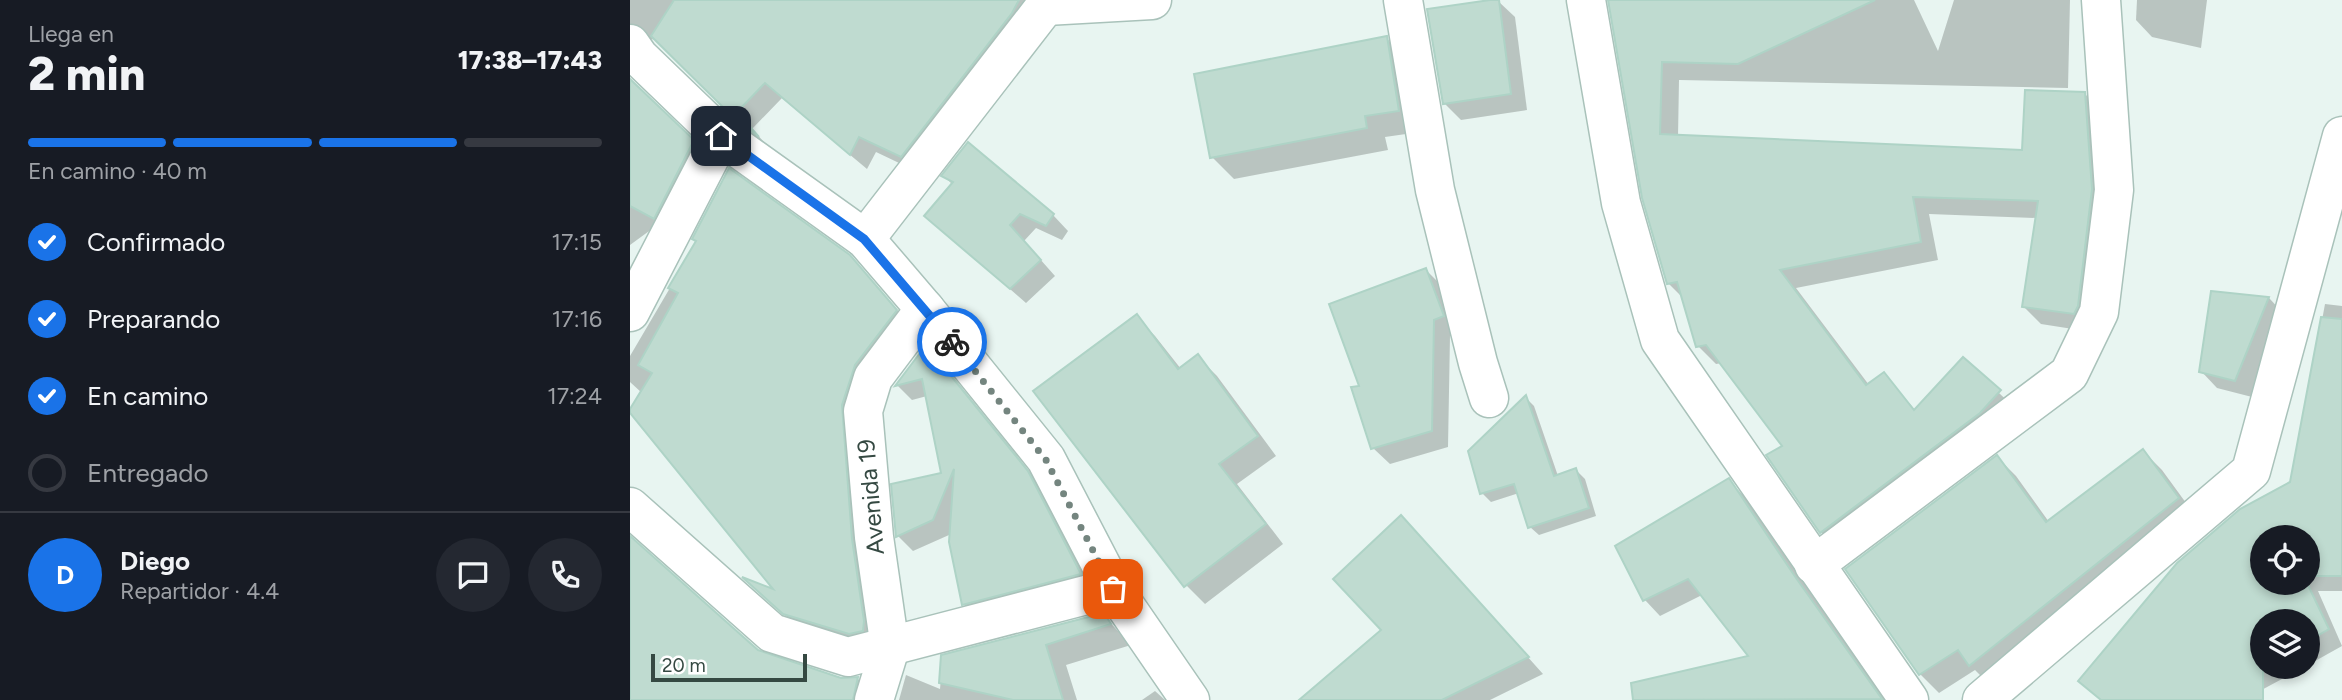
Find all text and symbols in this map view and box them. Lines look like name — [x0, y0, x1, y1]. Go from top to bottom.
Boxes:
text: Llega en — [28, 20, 114, 48]
text: 17:38–17:43 — [458, 44, 602, 76]
text: 2 min — [28, 46, 145, 102]
pin — [691, 106, 751, 166]
icon: home — [702, 117, 740, 155]
text: En camino · 40 m — [28, 157, 207, 185]
icon: check — [28, 223, 66, 261]
text: Confirmado — [87, 226, 225, 258]
text: 17:15 — [552, 228, 602, 256]
icon: check — [28, 300, 66, 338]
text: Preparando — [87, 303, 220, 335]
text: 17:16 — [552, 305, 602, 333]
courier — [917, 307, 987, 377]
icon: bike — [933, 323, 971, 361]
icon: check — [28, 377, 66, 415]
text: En camino — [87, 380, 208, 412]
text: 17:24 — [547, 382, 602, 410]
street label: Avenida 19 — [851, 438, 890, 556]
text: Entregado — [87, 457, 209, 489]
map controls — [2250, 525, 2320, 679]
button: locate — [2250, 525, 2320, 595]
button: chat — [436, 538, 510, 612]
button: phone — [528, 538, 602, 612]
text: Diego — [120, 545, 190, 577]
text: D — [56, 559, 74, 591]
pin — [1083, 559, 1143, 619]
icon: bag — [1094, 570, 1132, 608]
text: Repartidor · 4.4 — [120, 577, 279, 605]
button: layers — [2250, 609, 2320, 679]
scale bar — [651, 651, 807, 683]
text: 20 m — [662, 654, 706, 677]

